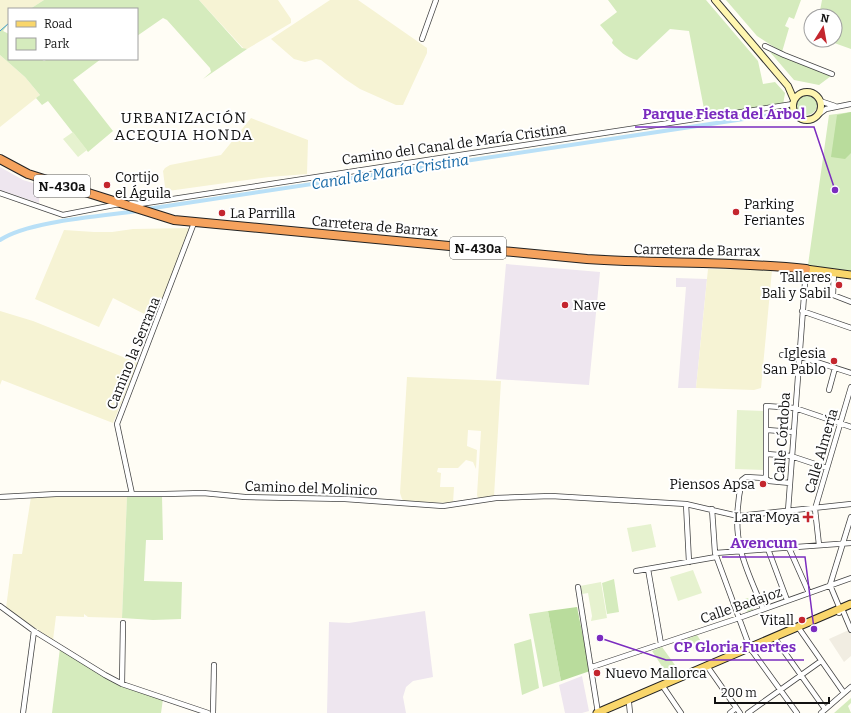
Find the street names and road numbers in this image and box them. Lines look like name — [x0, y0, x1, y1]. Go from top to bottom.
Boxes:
street label: Camino del Canal de María Cristina — [341, 120, 568, 169]
road number: N-430a — [34, 175, 90, 197]
street label: Carretera de Barrax — [311, 212, 439, 241]
road number: N-430a — [450, 237, 506, 259]
street label: Carretera de Barrax — [633, 241, 761, 260]
street label: Camino la Serrana — [103, 294, 164, 412]
street label: Calle Córdoba — [771, 391, 794, 482]
street label: Calle Almería — [801, 406, 842, 495]
street label: Camino del Molinico — [244, 478, 378, 499]
street label: Calle Badajoz — [698, 583, 785, 627]

